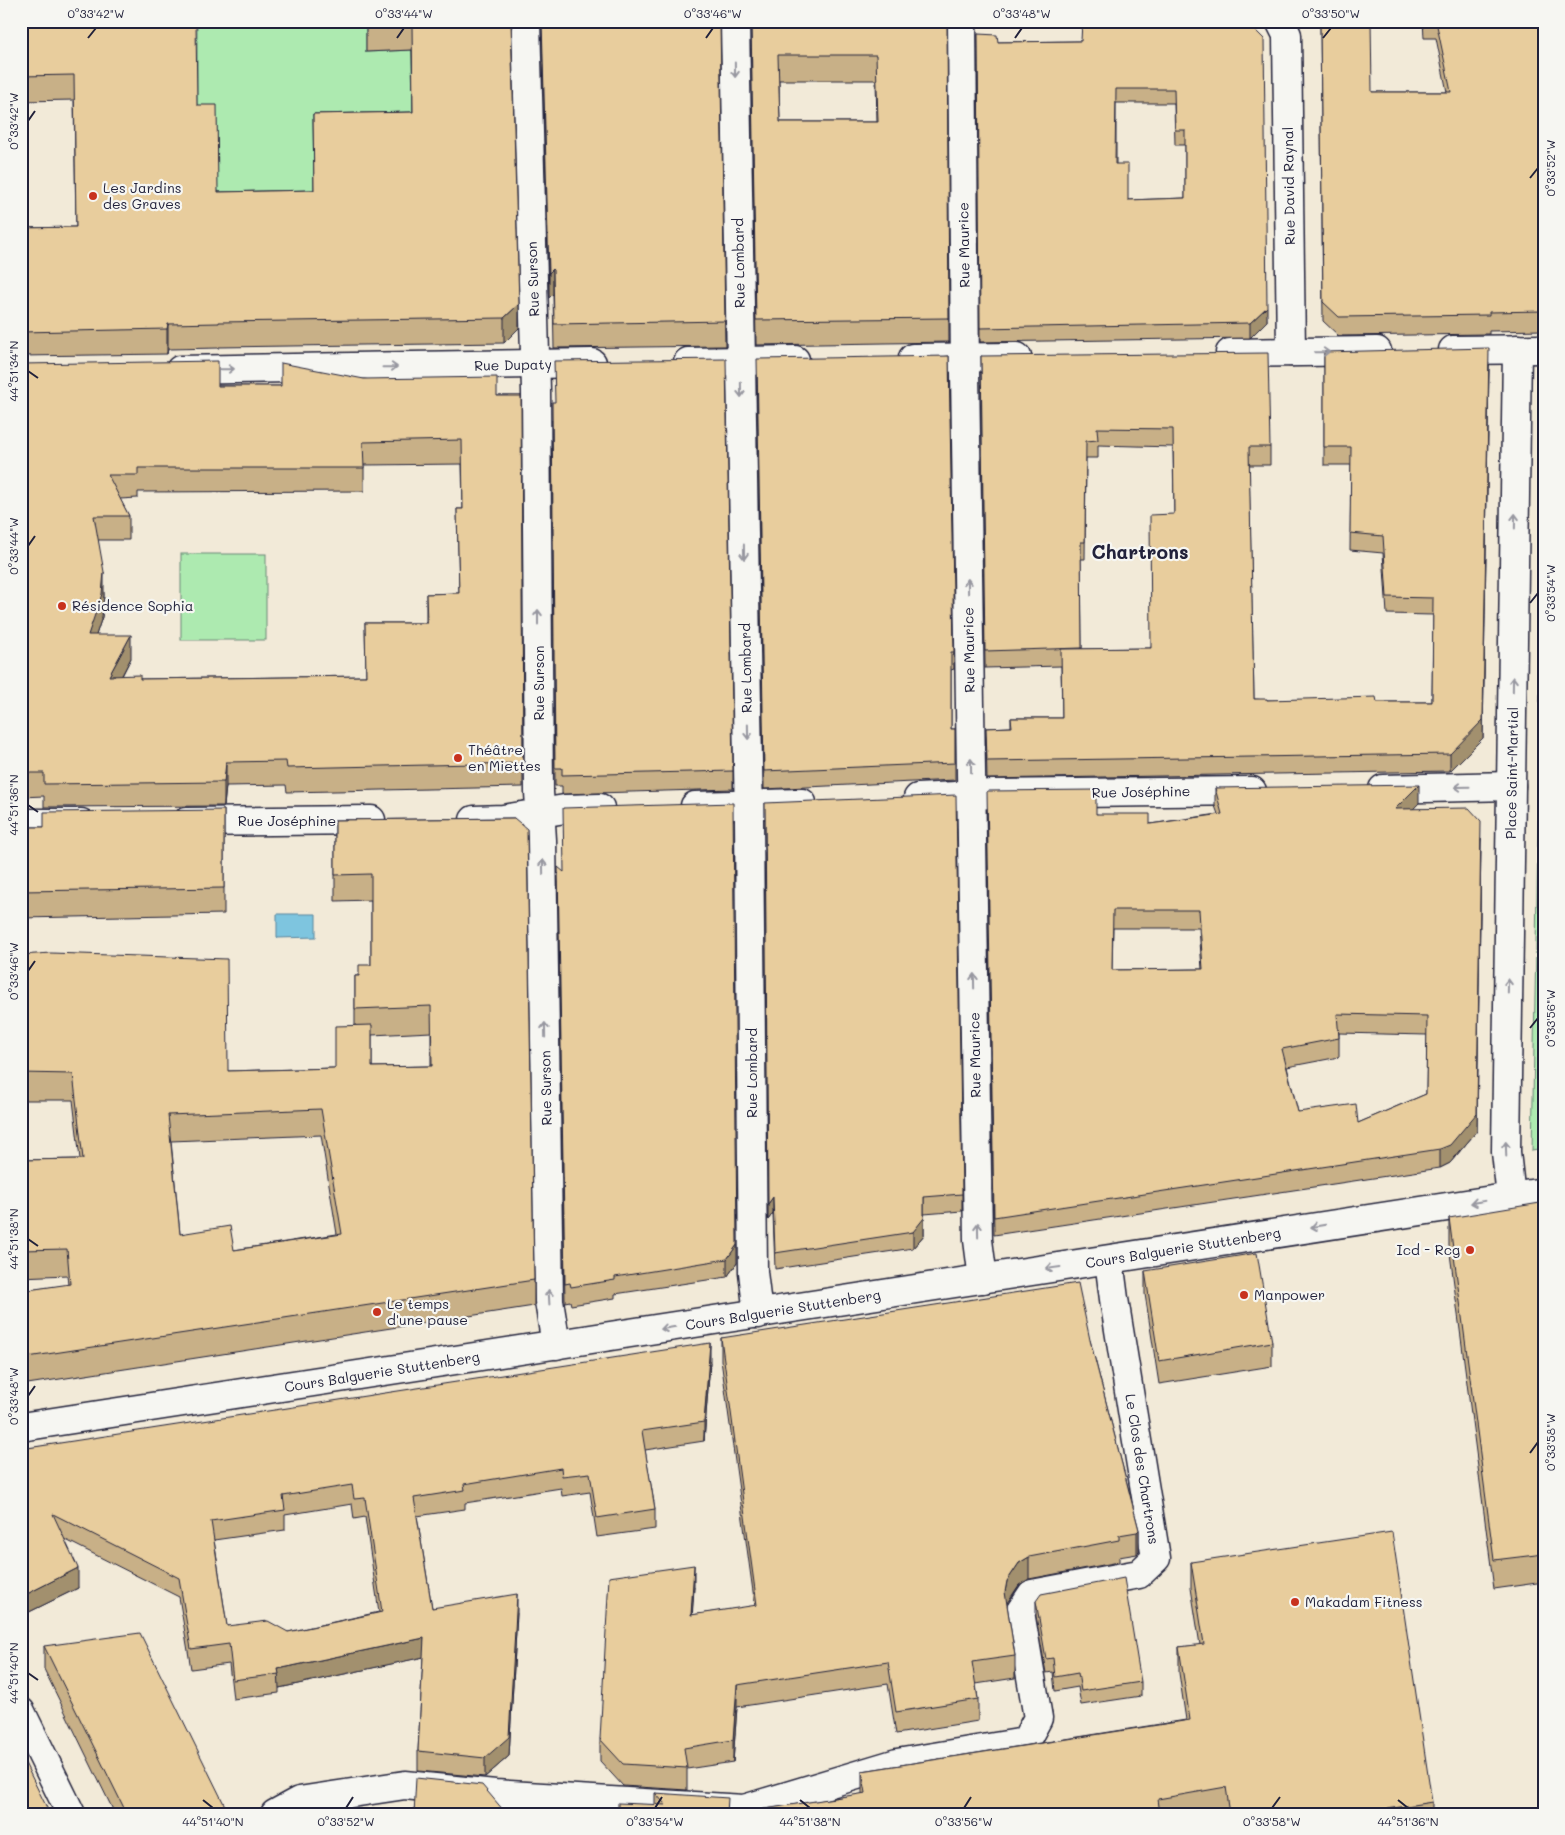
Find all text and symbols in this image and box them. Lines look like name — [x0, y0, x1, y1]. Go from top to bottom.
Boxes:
text: 0°33'42"W — [67, 5, 125, 21]
text: 0°33'44"W — [375, 5, 433, 21]
text: 0°33'46"W — [684, 5, 742, 21]
text: 0°33'48"W — [993, 5, 1051, 21]
text: 0°33'50"W — [1302, 5, 1360, 21]
one-way arrow — [731, 62, 740, 78]
text: 0°33'42"W — [5, 92, 21, 150]
street label: Rue David Raynal — [1278, 127, 1299, 245]
text: 0°33'52"W — [1542, 139, 1558, 197]
place label: Les Jardins des Graves — [103, 178, 181, 213]
marker: Les Jardins des Graves — [87, 190, 99, 202]
street label: Rue Maurice — [953, 202, 974, 288]
street label: Rue Lombard — [728, 218, 749, 308]
street label: Rue Surson — [522, 241, 543, 317]
text: 44°51'34"N — [5, 341, 21, 401]
one-way arrow — [1314, 347, 1330, 357]
street label: Rue Dupaty — [474, 354, 552, 375]
one-way arrow — [382, 362, 398, 372]
one-way arrow — [219, 364, 235, 374]
one-way arrow — [737, 382, 746, 398]
one-way arrow — [1510, 514, 1520, 530]
text: 0°33'44"W — [5, 517, 21, 575]
district label: Chartrons — [1091, 539, 1189, 564]
one-way arrow — [740, 544, 749, 560]
text: 0°33'54"W — [1542, 564, 1558, 622]
one-way arrow — [963, 578, 973, 594]
place label: Résidence Sophia — [72, 596, 193, 615]
marker: Résidence Sophia — [56, 600, 68, 612]
street label: Rue Maurice — [958, 607, 979, 693]
one-way arrow — [533, 609, 543, 626]
street label: Rue Lombard — [735, 623, 756, 713]
street label: Rue Surson — [529, 645, 548, 721]
one-way arrow — [1508, 676, 1518, 692]
street label: Place Saint-Martial — [1501, 707, 1522, 839]
one-way arrow — [743, 724, 752, 740]
place label: Théâtre en Miettes — [468, 740, 541, 775]
marker: Théâtre en Miettes — [452, 752, 464, 764]
one-way arrow — [966, 758, 976, 774]
text: 44°51'36"N — [5, 774, 21, 836]
street label: Rue Joséphine — [1092, 781, 1190, 802]
one-way arrow — [1455, 783, 1471, 792]
street label: Rue Joséphine — [238, 811, 336, 830]
one-way arrow — [538, 859, 548, 876]
text: 0°33'46"W — [5, 942, 21, 1000]
one-way arrow — [969, 973, 979, 989]
one-way arrow — [1503, 979, 1513, 995]
text: 0°33'56"W — [1542, 989, 1558, 1047]
street label: Rue Maurice — [964, 1012, 985, 1098]
one-way arrow — [540, 1022, 550, 1038]
street label: Rue Lombard — [742, 1028, 761, 1118]
street label: Rue Surson — [535, 1050, 556, 1126]
one-way arrow — [1501, 1141, 1511, 1158]
one-way arrow — [1471, 1198, 1487, 1208]
text: 44°51'38"N — [5, 1208, 21, 1270]
one-way arrow — [1310, 1222, 1326, 1232]
one-way arrow — [973, 1223, 983, 1239]
street label: Cours Balguerie Stuttenberg — [1084, 1223, 1282, 1272]
place label: Icd - Rcg — [1397, 1240, 1460, 1259]
marker: Icd - Rcg — [1464, 1244, 1476, 1256]
one-way arrow — [1046, 1264, 1062, 1274]
street label: Cours Balguerie Stuttenberg — [684, 1285, 882, 1334]
place label: Manpower — [1254, 1285, 1325, 1304]
one-way arrow — [544, 1289, 553, 1305]
marker: Manpower — [1238, 1289, 1250, 1301]
place label: Le temps d'une pause — [387, 1294, 468, 1329]
marker: Le temps d'une pause — [371, 1306, 383, 1318]
one-way arrow — [660, 1323, 676, 1333]
street label: Cours Balguerie Stuttenberg — [283, 1347, 481, 1396]
text: 0°33'48"W — [5, 1367, 21, 1425]
street label: Le Clos des Chartrons — [1121, 1392, 1164, 1546]
text: 0°33'58"W — [1542, 1413, 1558, 1471]
place label: Makadam Fitness — [1305, 1592, 1423, 1611]
marker: Makadam Fitness — [1289, 1596, 1301, 1608]
text: 44°51'40"N — [5, 1642, 21, 1704]
text: 44°51'40"N — [182, 1813, 244, 1829]
text: 0°33'52"W — [317, 1813, 375, 1829]
text: 0°33'54"W — [626, 1813, 684, 1829]
text: 44°51'38"N — [779, 1813, 841, 1829]
text: 0°33'56"W — [935, 1813, 993, 1829]
text: 0°33'58"W — [1243, 1813, 1301, 1829]
text: 44°51'36"N — [1377, 1813, 1439, 1829]

